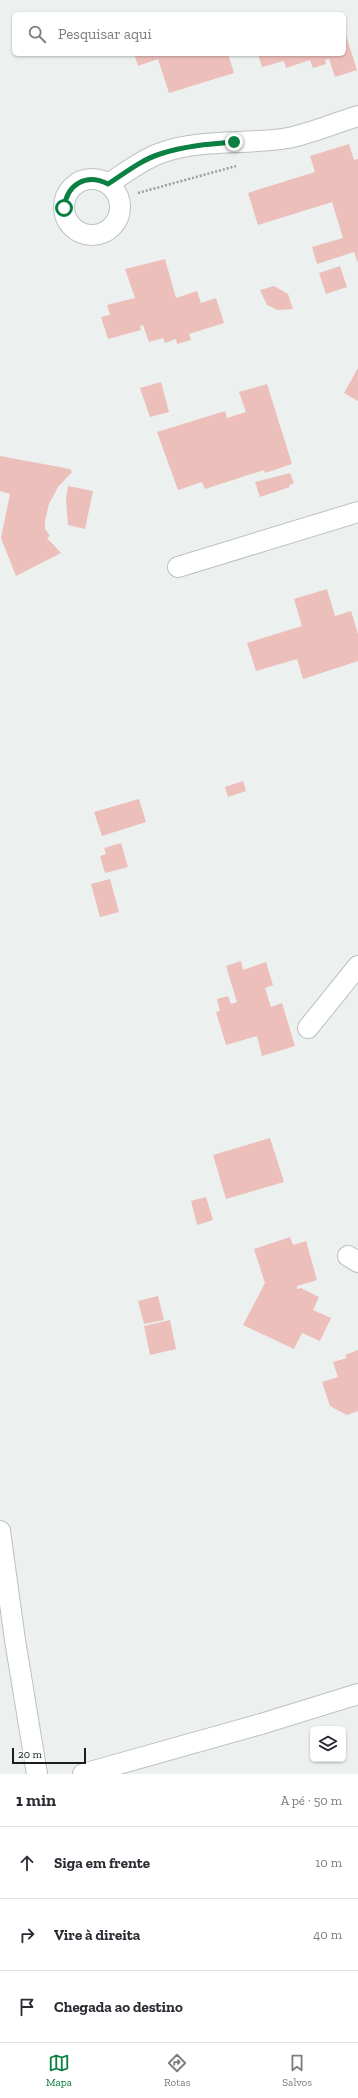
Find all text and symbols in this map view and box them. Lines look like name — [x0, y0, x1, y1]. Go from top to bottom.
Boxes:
search box — [12, 12, 346, 56]
icon: search — [26, 23, 48, 45]
text: Pesquisar aqui — [58, 25, 152, 43]
route end — [225, 133, 243, 151]
route start — [55, 199, 73, 217]
map controls — [310, 1726, 346, 1762]
button: layers — [310, 1726, 346, 1762]
scale bar — [12, 1746, 86, 1765]
text: 20 m — [18, 1748, 42, 1761]
text: 1 min — [16, 1790, 56, 1810]
text: A pé · 50 m — [281, 1793, 342, 1808]
icon: ahead — [16, 1852, 38, 1874]
text: Siga em frente — [54, 1854, 150, 1872]
text: 10 m — [315, 1855, 342, 1870]
icon: right — [16, 1924, 38, 1946]
text: Vire à direita — [54, 1926, 140, 1944]
text: 40 m — [313, 1927, 342, 1942]
icon: arrive — [16, 1996, 38, 2018]
text: Chegada ao destino — [54, 1998, 183, 2016]
tab: Mapa — [46, 2052, 72, 2089]
tab: Rotas — [164, 2052, 190, 2089]
tab: Salvos — [282, 2052, 312, 2089]

